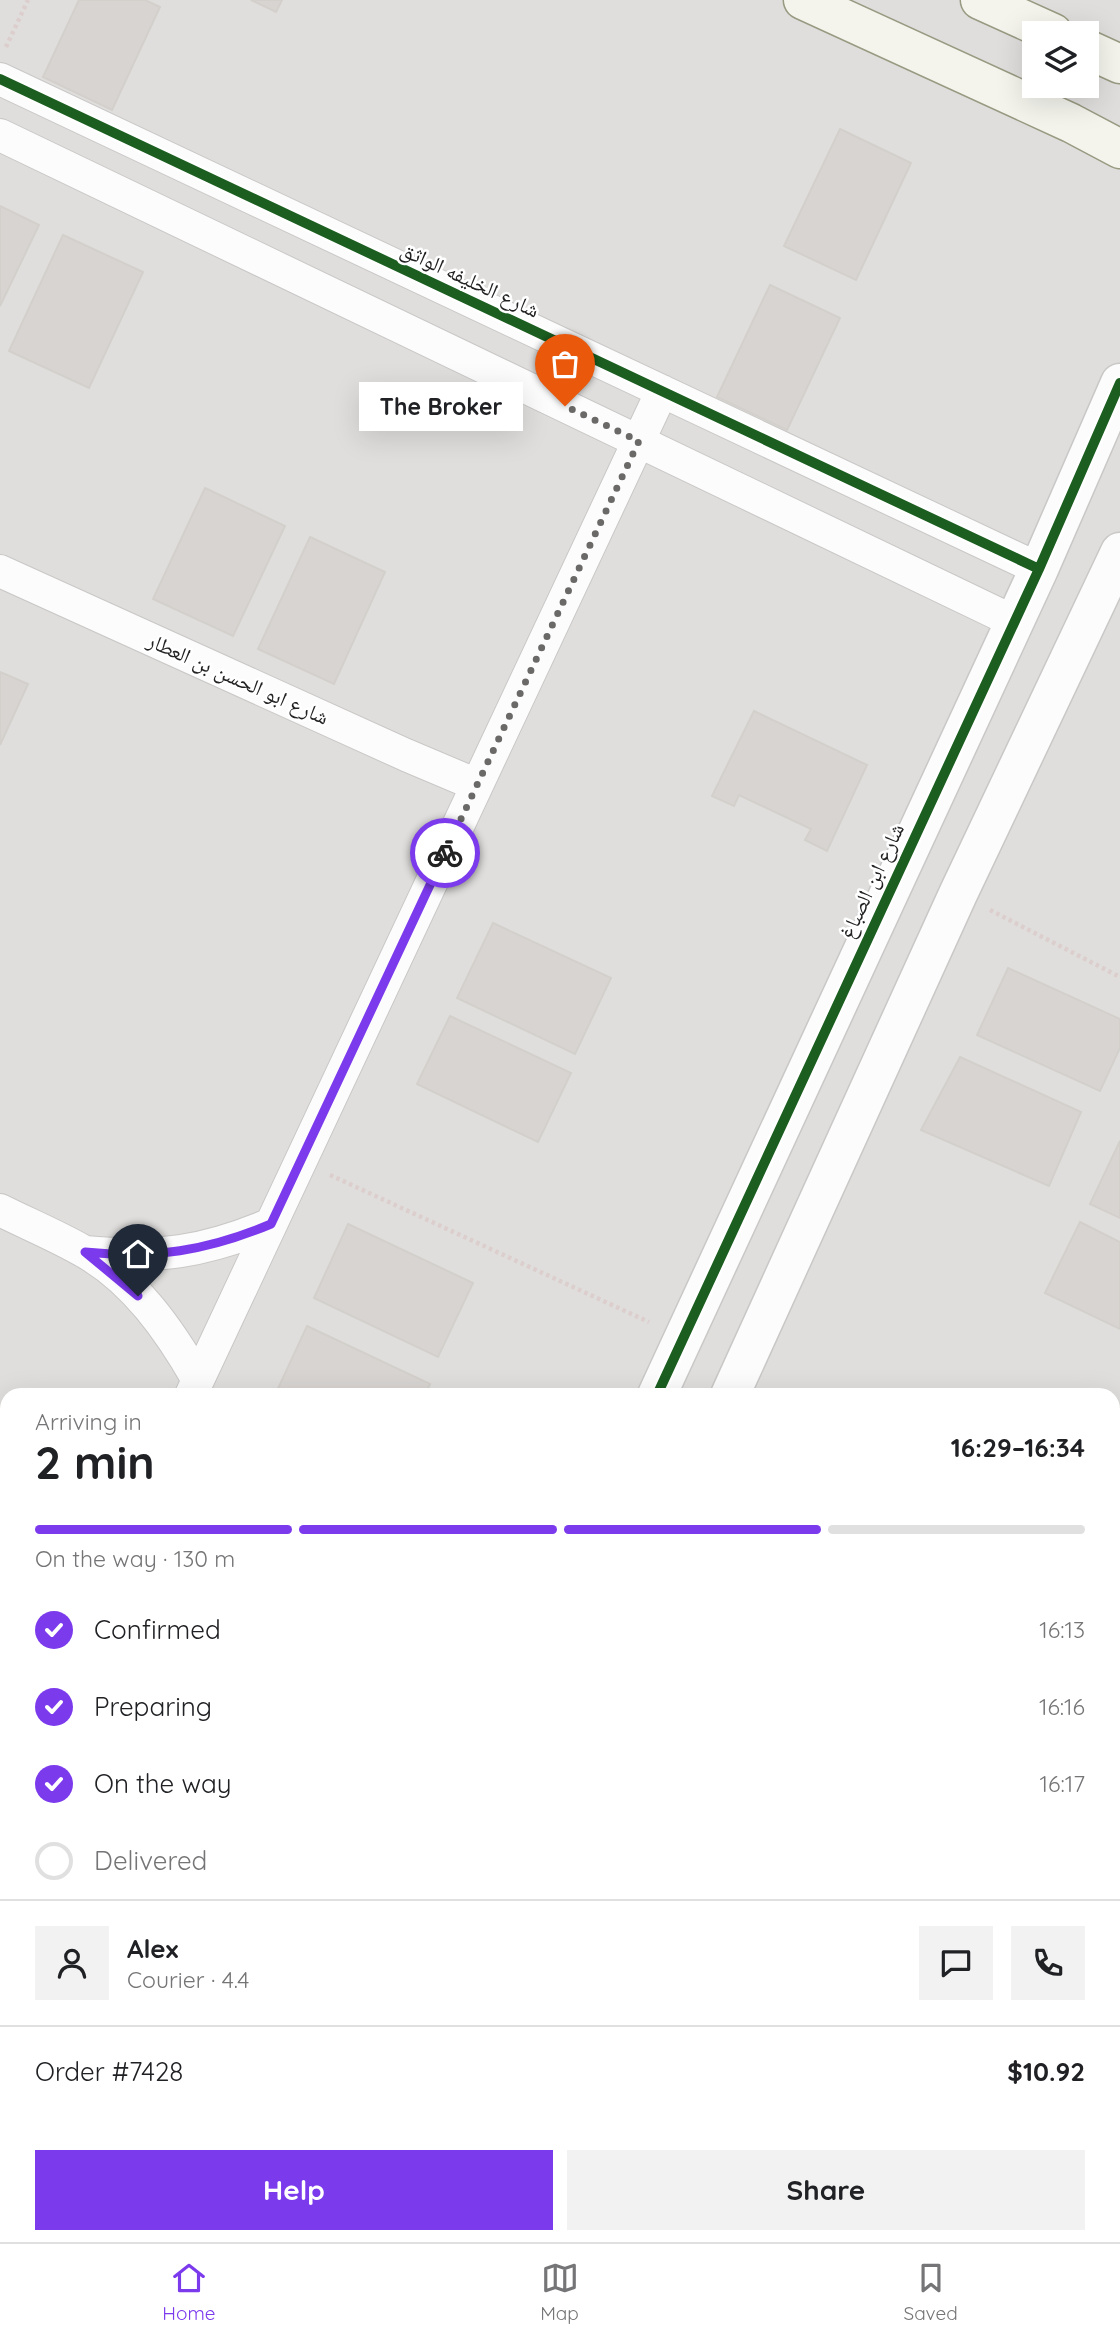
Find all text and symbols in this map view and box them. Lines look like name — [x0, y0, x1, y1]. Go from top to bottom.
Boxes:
map controls — [1022, 21, 1099, 98]
button: layers — [1022, 21, 1099, 98]
street label: شارع الخليفه الواثق — [396, 236, 544, 324]
pin — [535, 334, 595, 406]
icon: bag — [546, 345, 584, 383]
callout: The Broker — [358, 382, 523, 430]
text: The Broker — [380, 392, 502, 421]
street label: شارع ابو الحسن بن العطار — [142, 626, 333, 731]
courier — [410, 818, 480, 888]
street label: شارع ابن الصباغ — [833, 819, 910, 943]
icon: bike — [426, 834, 464, 872]
pin — [108, 1224, 168, 1296]
icon: home — [119, 1235, 157, 1273]
text: Arriving in — [35, 1407, 142, 1436]
text: 16:29–16:34 — [951, 1431, 1085, 1464]
text: 2 min — [35, 1433, 155, 1491]
text: On the way · 130 m — [35, 1544, 235, 1573]
icon: check — [35, 1611, 73, 1649]
text: Confirmed — [94, 1613, 221, 1646]
text: 16:13 — [1039, 1615, 1085, 1644]
icon: check — [35, 1688, 73, 1726]
text: Preparing — [94, 1690, 212, 1723]
text: 16:16 — [1039, 1692, 1085, 1721]
icon: check — [35, 1765, 73, 1803]
text: On the way — [94, 1767, 232, 1800]
text: 16:17 — [1040, 1769, 1085, 1798]
text: Delivered — [94, 1844, 207, 1877]
button: person — [35, 1926, 109, 2000]
button: chat — [919, 1926, 993, 2000]
button: phone — [1011, 1926, 1085, 2000]
text: Alex — [127, 1932, 178, 1965]
text: Courier · 4.4 — [127, 1965, 249, 1994]
text: Order #7428 — [35, 2055, 183, 2088]
text: $10.92 — [1007, 2055, 1085, 2088]
button: Help — [35, 2150, 553, 2230]
button: Share — [567, 2150, 1085, 2230]
tab: Home — [162, 2259, 216, 2325]
tab: Map — [540, 2259, 579, 2325]
tab: Saved — [904, 2259, 958, 2325]

